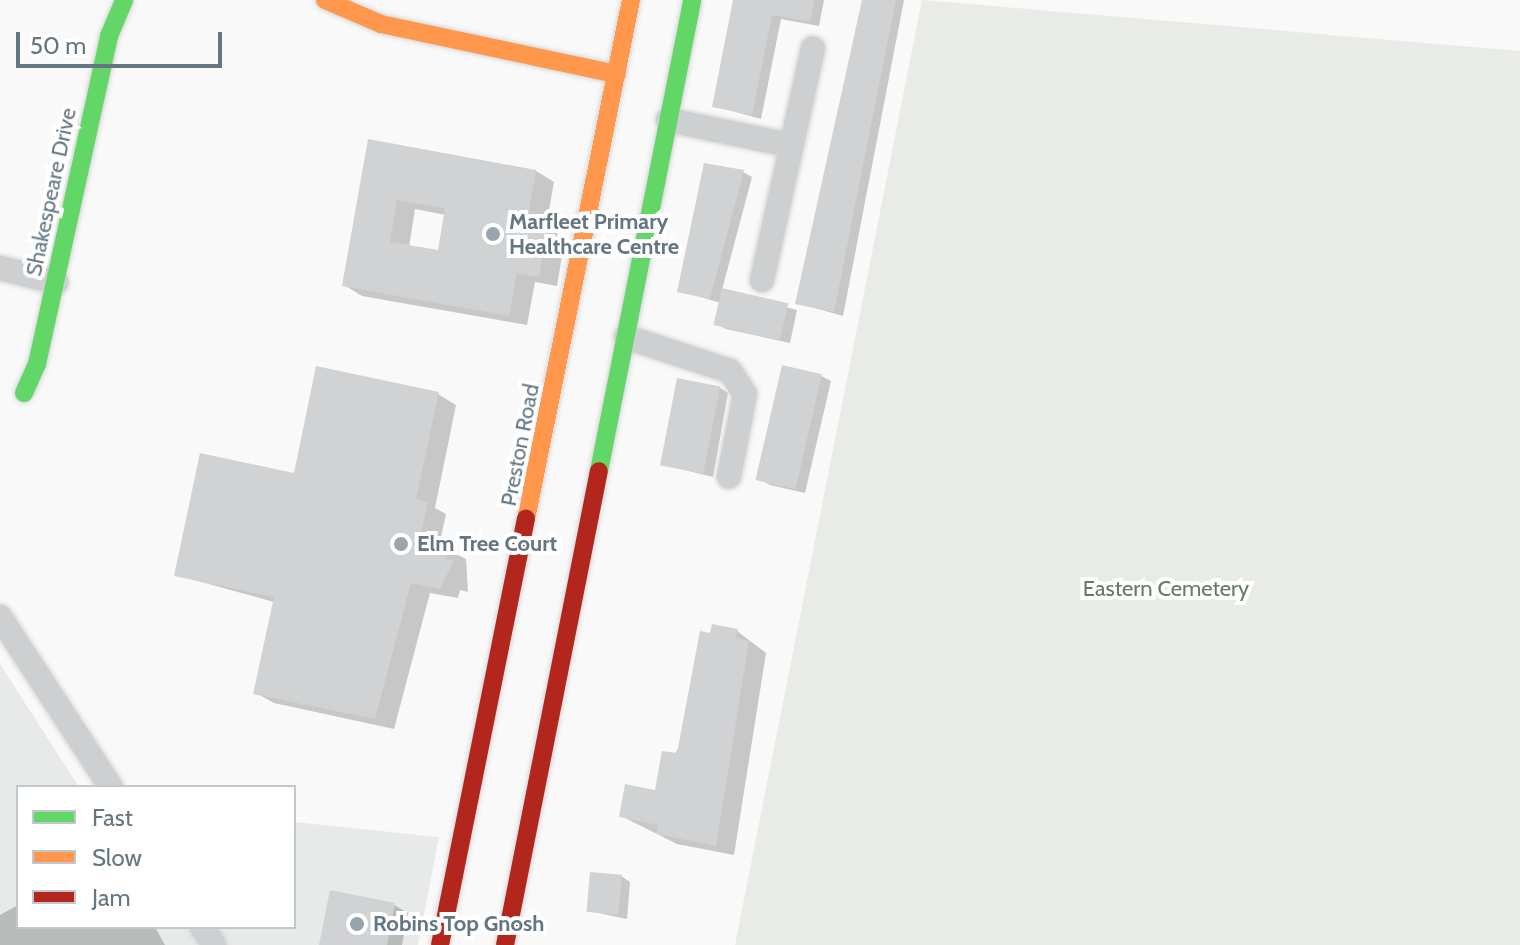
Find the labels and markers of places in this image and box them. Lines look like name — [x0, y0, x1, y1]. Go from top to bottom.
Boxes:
place label: Marfleet Primary Healthcare Centre — [509, 208, 679, 260]
marker: Marfleet Primary Healthcare Centre — [484, 225, 502, 243]
place label: Elm Tree Court — [417, 531, 557, 557]
marker: Elm Tree Court — [392, 535, 410, 553]
place label: Robins Top Gnosh — [373, 911, 544, 937]
marker: Robins Top Gnosh — [348, 915, 366, 933]

